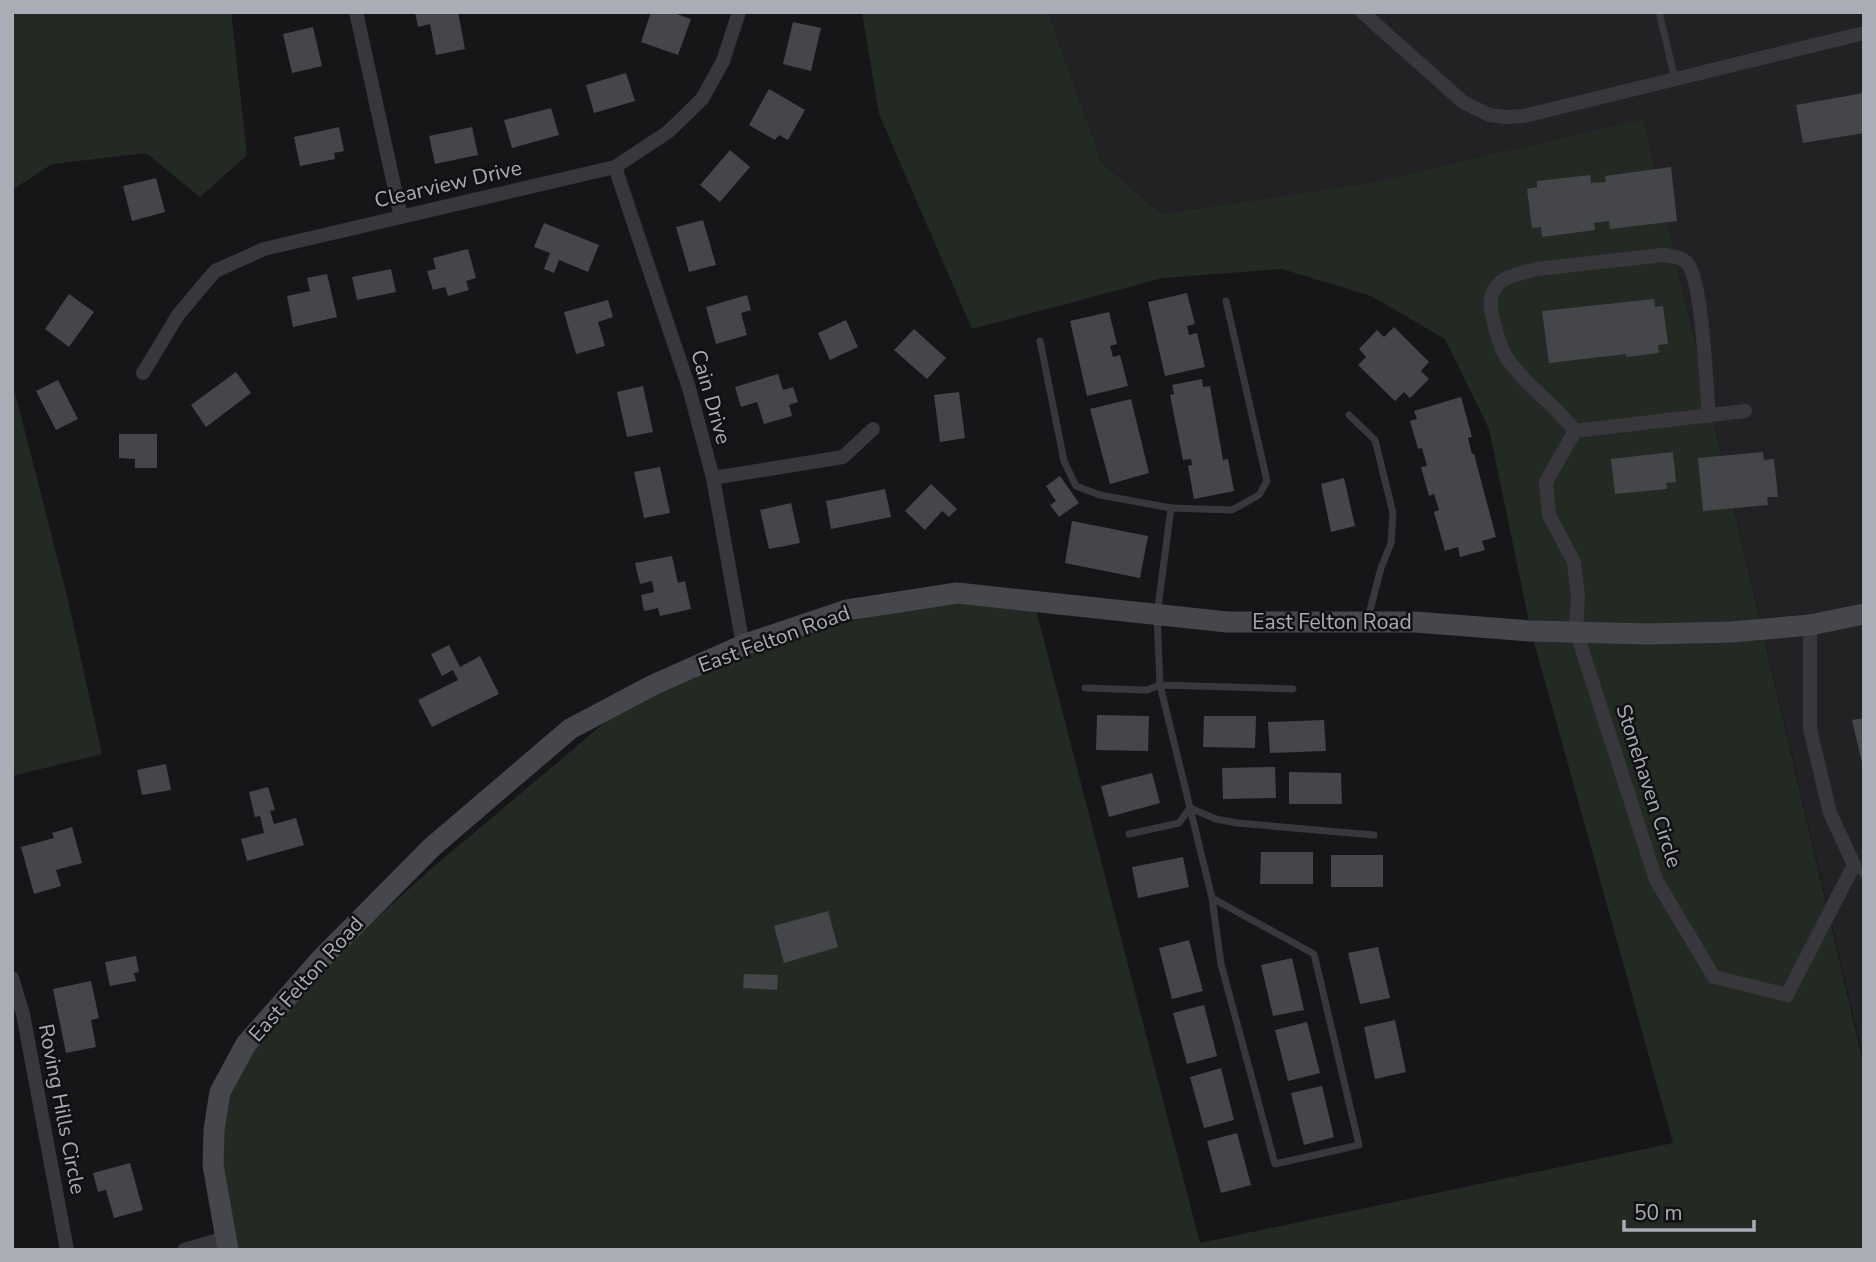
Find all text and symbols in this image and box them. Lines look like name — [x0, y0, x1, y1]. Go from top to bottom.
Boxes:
street label: Clearview Drive — [372, 153, 524, 215]
street label: Cain Drive — [684, 347, 738, 447]
street label: East Felton Road — [694, 599, 854, 679]
street label: East Felton Road — [1252, 608, 1412, 636]
street label: Stonehaven Circle — [1609, 701, 1689, 871]
street label: East Felton Road — [242, 910, 370, 1048]
street label: Roving Hills Circle — [32, 1022, 92, 1196]
scale bar — [1624, 1188, 1754, 1232]
text: 50 m — [1634, 1199, 1683, 1227]

